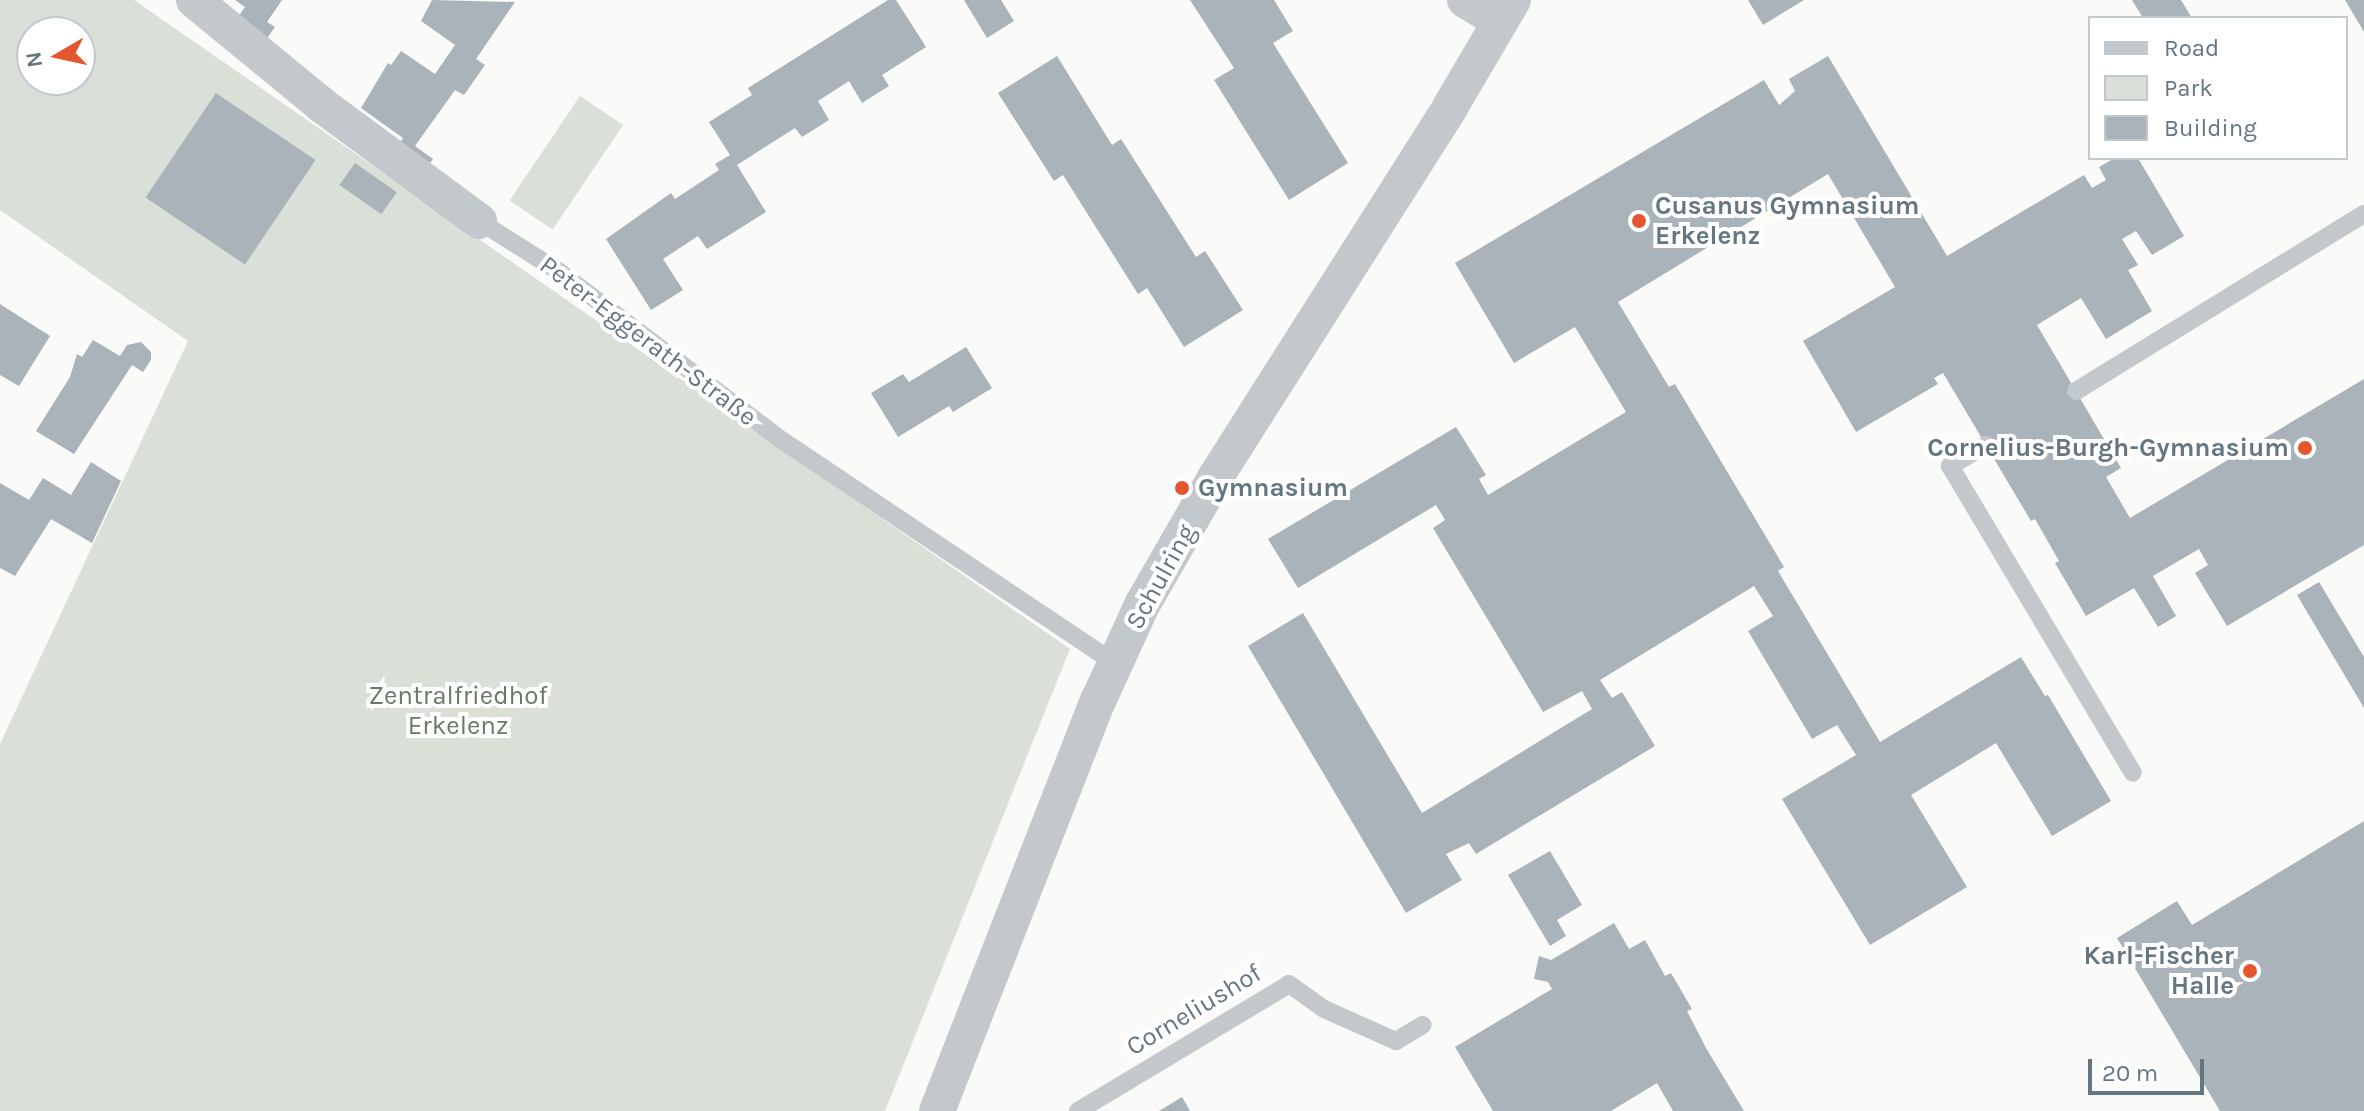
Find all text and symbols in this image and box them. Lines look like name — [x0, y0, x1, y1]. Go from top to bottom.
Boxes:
north arrow — [16, 16, 96, 96]
legend — [2088, 16, 2348, 160]
text: Road — [2164, 34, 2219, 62]
text: N — [20, 50, 48, 69]
text: Park — [2164, 74, 2213, 102]
text: Building — [2164, 114, 2257, 142]
place label: Cusanus Gymnasium Erkelenz — [1655, 190, 1919, 252]
marker: Cusanus Gymnasium Erkelenz — [1630, 212, 1648, 230]
street label: Peter-Eggerath-Straße — [533, 249, 763, 433]
place label: Cornelius-Burgh-Gymnasium — [1927, 432, 2289, 464]
marker: Cornelius-Burgh-Gymnasium — [2296, 439, 2314, 457]
place label: Gymnasium — [1198, 472, 1348, 504]
marker: Gymnasium — [1173, 479, 1191, 497]
street label: Schulring — [1119, 519, 1203, 635]
park label: Zentralfriedhof Erkelenz — [369, 680, 547, 742]
place label: Karl-Fischer Halle — [2084, 940, 2234, 1002]
street label: Corneliushof — [1121, 958, 1267, 1062]
marker: Karl-Fischer Halle — [2241, 962, 2259, 980]
scale bar — [2092, 1043, 2208, 1093]
text: 20 m — [2102, 1059, 2158, 1087]

